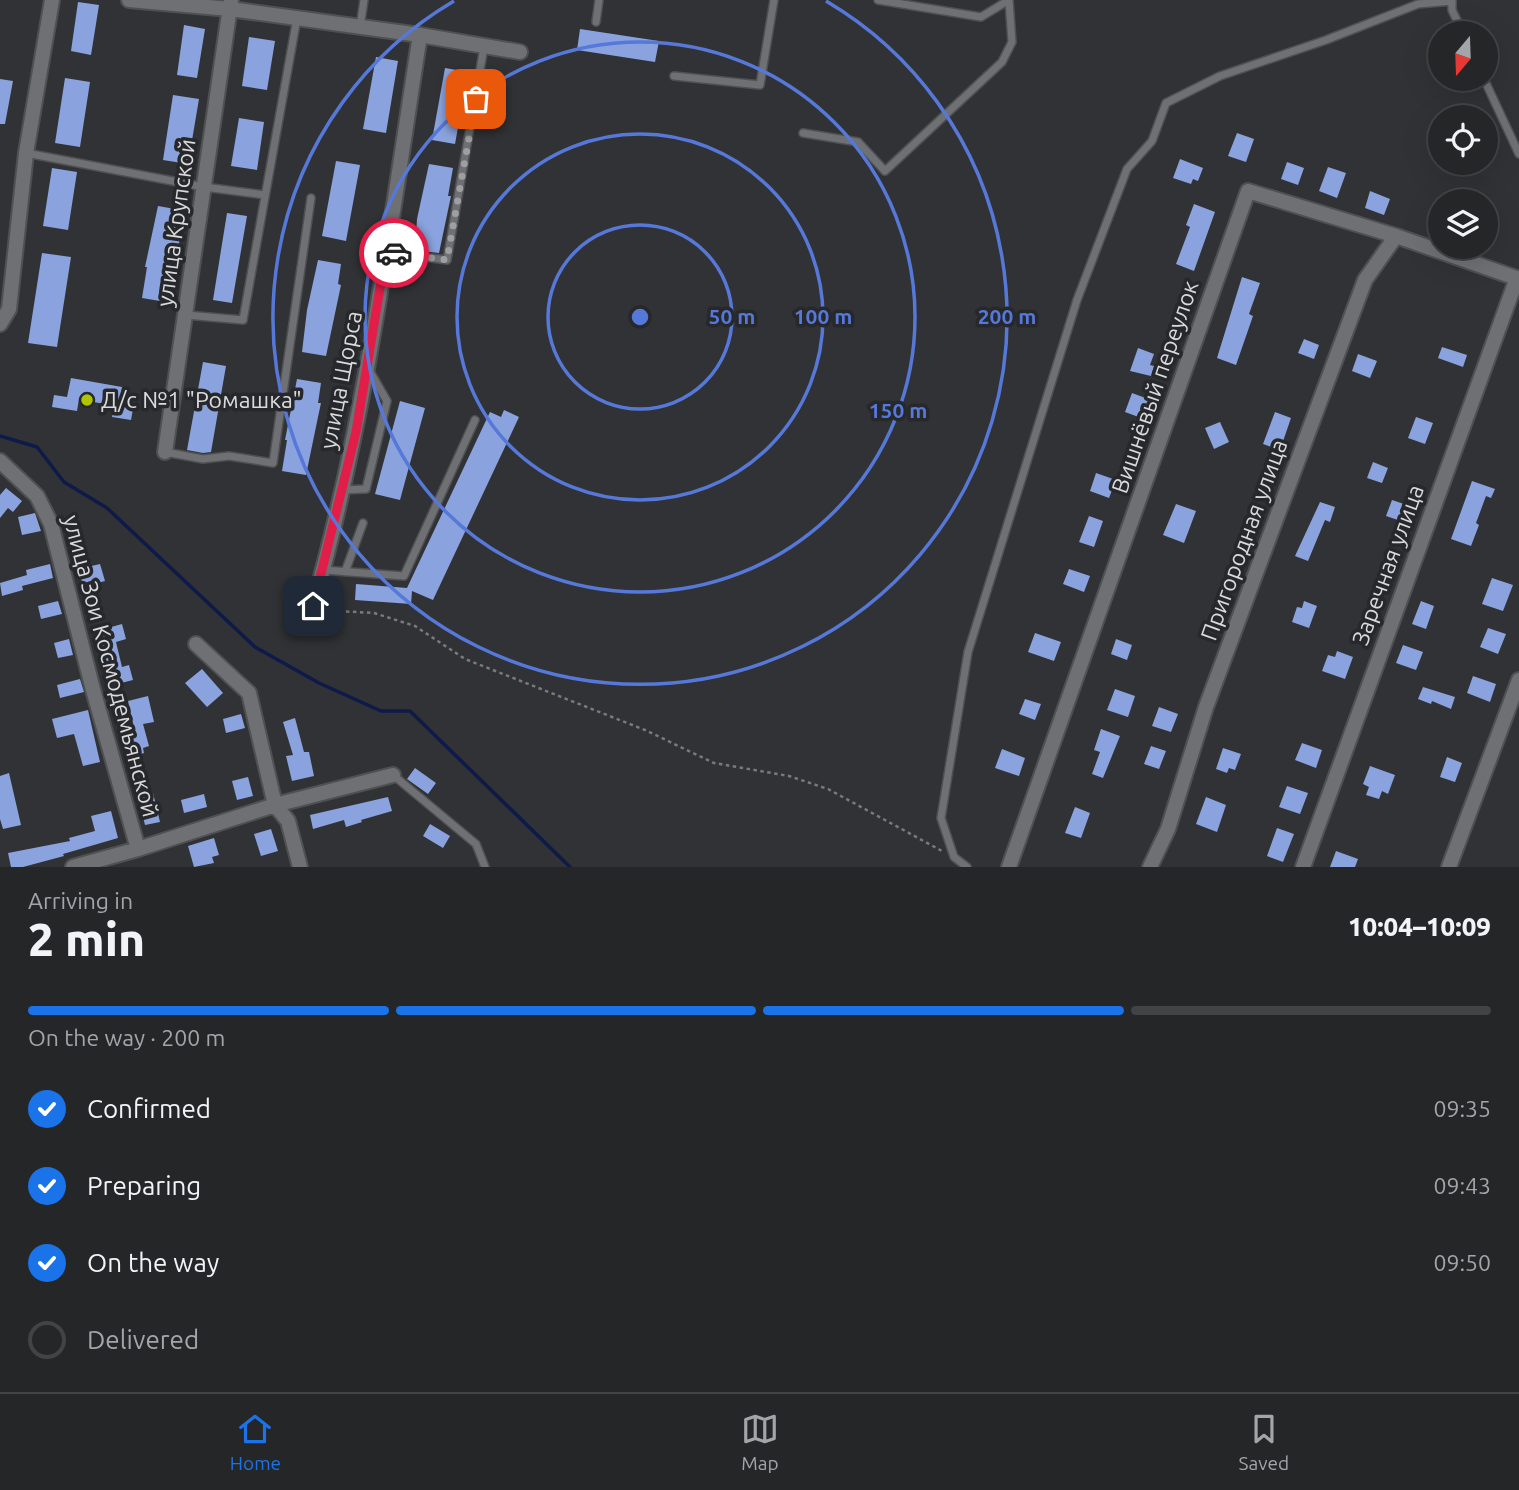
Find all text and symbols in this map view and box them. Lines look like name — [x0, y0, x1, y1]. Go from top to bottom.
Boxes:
north arrow — [1428, 21, 1498, 91]
map controls — [1428, 21, 1498, 259]
pin — [446, 69, 506, 129]
icon: bag — [457, 80, 495, 118]
button: locate — [1428, 105, 1498, 175]
street label: улица Крупской — [151, 137, 200, 308]
button: layers — [1428, 189, 1498, 259]
courier — [359, 218, 429, 288]
icon: car — [375, 234, 413, 272]
street label: Вишнёвый переулок — [1106, 277, 1203, 496]
text: 50 m — [709, 304, 755, 328]
text: 100 m — [794, 304, 852, 328]
text: 200 m — [978, 304, 1036, 328]
centre of rings — [628, 305, 652, 329]
street label: улица Щорса — [315, 309, 366, 451]
place label: Д/с №1 "Ромашка" — [101, 387, 302, 412]
marker: Д/с №1 "Ромашка" — [79, 392, 95, 408]
text: 150 m — [869, 398, 927, 422]
street label: Пригородная улица — [1196, 436, 1292, 644]
street label: Заречная улица — [1347, 481, 1428, 648]
street label: улица Зои Космодемьянской — [59, 512, 164, 819]
pin — [283, 576, 343, 636]
icon: home — [294, 587, 332, 625]
text: Arriving in — [28, 888, 133, 913]
text: 10:04–10:09 — [1348, 912, 1491, 941]
text: 2 min — [28, 913, 145, 965]
text: On the way · 200 m — [28, 1025, 225, 1050]
icon: check — [28, 1090, 66, 1128]
text: Confirmed — [87, 1094, 211, 1123]
text: 09:35 — [1433, 1096, 1491, 1121]
icon: check — [28, 1167, 66, 1205]
text: Preparing — [87, 1171, 201, 1200]
text: 09:43 — [1433, 1173, 1491, 1198]
icon: check — [28, 1244, 66, 1282]
text: On the way — [87, 1248, 219, 1277]
text: 09:50 — [1433, 1250, 1491, 1275]
text: Delivered — [87, 1325, 199, 1354]
tab: Home — [230, 1410, 281, 1474]
tab: Map — [741, 1410, 779, 1474]
tab: Saved — [1239, 1410, 1289, 1474]

